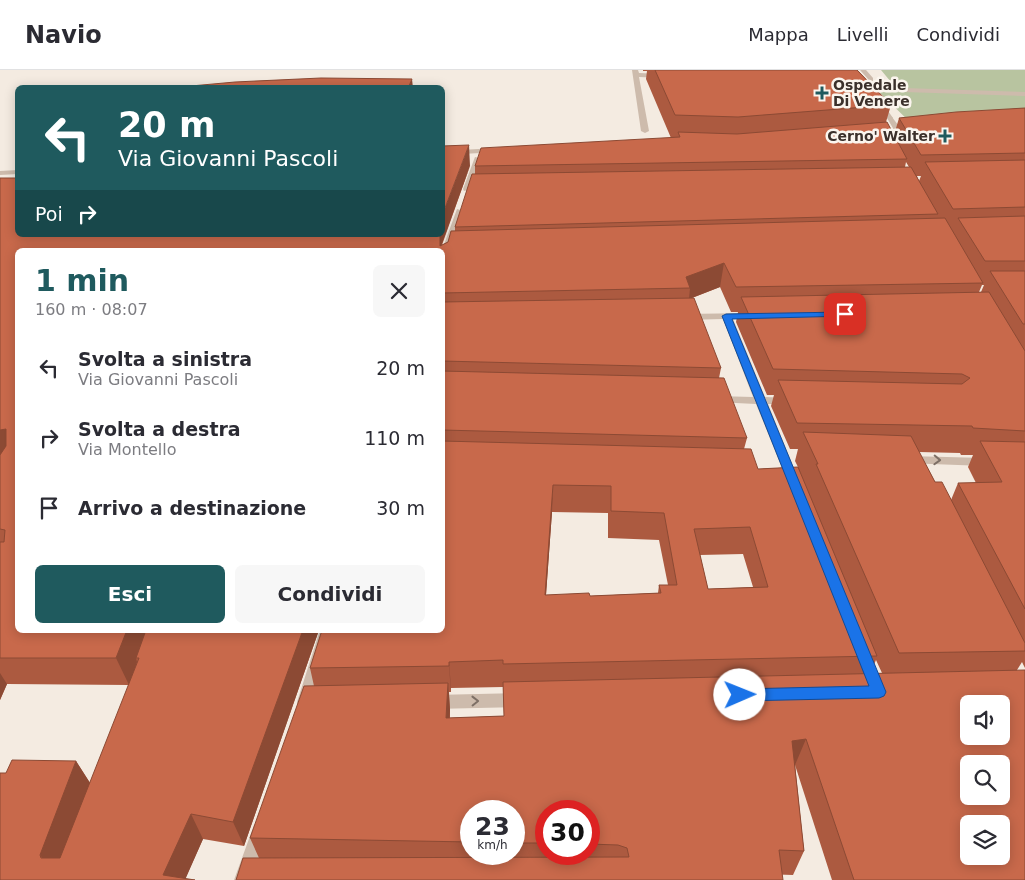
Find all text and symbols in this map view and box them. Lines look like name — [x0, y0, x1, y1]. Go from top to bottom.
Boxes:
text: Navio — [25, 21, 102, 49]
text: Mappa — [748, 24, 809, 45]
text: Livelli — [837, 24, 889, 45]
text: Condividi — [917, 24, 1000, 45]
place label: Ospedale Di Venere — [833, 77, 910, 109]
marker: Ospedale Di Venere — [815, 86, 829, 100]
icon: left — [35, 105, 100, 170]
text: 20 m — [118, 105, 215, 145]
place label: Cerno' Walter — [827, 128, 935, 144]
marker: Cerno' Walter — [939, 130, 951, 142]
text: Via Giovanni Pascoli — [118, 146, 338, 171]
icon: right — [73, 200, 101, 228]
text: Poi — [35, 203, 63, 225]
text: 1 min — [35, 263, 129, 298]
button: close — [373, 265, 425, 317]
pin — [824, 293, 866, 335]
text: 160 m · 08:07 — [35, 300, 148, 319]
icon: arrive — [831, 300, 859, 328]
text: Svolta a sinistra — [78, 348, 252, 370]
icon: left — [35, 354, 63, 382]
text: 20 m — [376, 357, 425, 379]
text: Via Giovanni Pascoli — [78, 370, 238, 389]
text: Svolta a destra — [78, 418, 241, 440]
icon: right — [35, 424, 63, 452]
text: 110 m — [364, 427, 425, 449]
text: Via Montello — [78, 440, 176, 459]
one-way arrow — [933, 455, 941, 466]
icon: arrive — [35, 494, 63, 522]
text: Arrivo a destinazione — [78, 497, 306, 519]
text: 30 m — [376, 497, 425, 519]
button: Esci — [35, 565, 225, 623]
button: Condividi — [235, 565, 425, 623]
position arrow — [713, 668, 765, 720]
one-way arrow — [472, 695, 480, 706]
map controls — [960, 695, 1010, 865]
button: sound — [960, 695, 1010, 745]
button: search — [960, 755, 1010, 805]
speed limit sign: 30 — [535, 800, 600, 865]
text: 23 — [475, 812, 510, 841]
button: layers — [960, 815, 1010, 865]
text: km/h — [477, 838, 508, 852]

